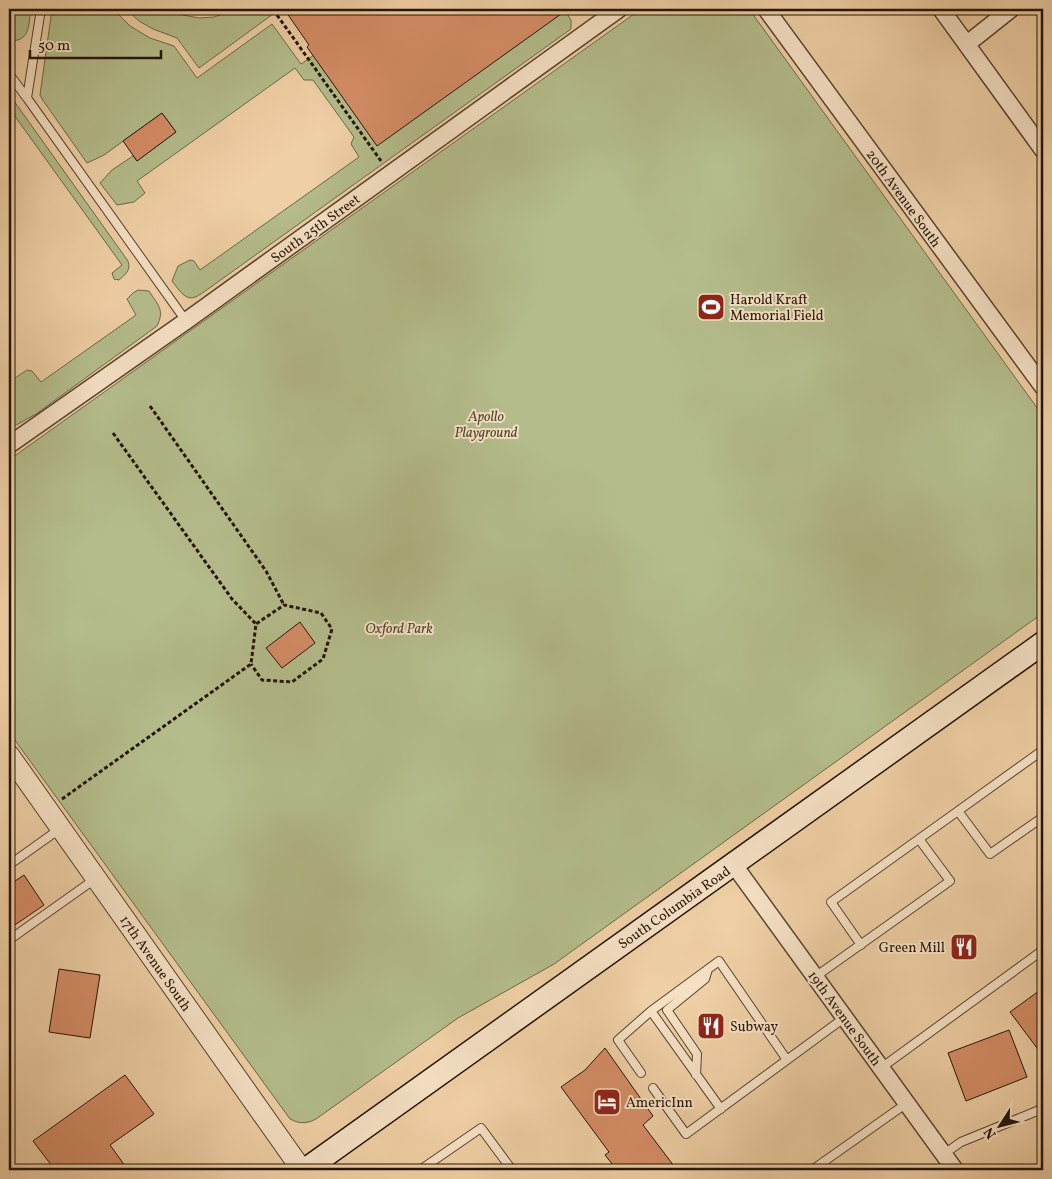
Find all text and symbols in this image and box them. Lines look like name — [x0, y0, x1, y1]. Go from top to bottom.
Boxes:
scale bar — [30, 28, 161, 60]
text: 50 m — [38, 36, 70, 57]
street label: 20th Avenue South — [861, 146, 945, 252]
street label: South 25th Street — [267, 190, 364, 268]
place label: Harold Kraft Memorial Field — [730, 291, 824, 326]
sports icon: Harold Kraft Memorial Field — [696, 292, 726, 322]
park label: Apollo Playground — [455, 408, 518, 443]
park label: Oxford Park — [365, 620, 433, 639]
street label: South Columbia Road — [615, 862, 735, 954]
street label: 17th Avenue South — [115, 912, 195, 1016]
restaurant icon: Green Mill — [949, 932, 979, 962]
place label: Green Mill — [879, 939, 945, 958]
street label: 19th Avenue South — [803, 967, 885, 1070]
restaurant icon: Subway — [696, 1011, 726, 1041]
place label: Subway — [730, 1018, 779, 1037]
hotel icon: AmericInn — [592, 1087, 622, 1117]
place label: AmericInn — [626, 1094, 693, 1113]
north arrow — [974, 1102, 1024, 1152]
text: N — [980, 1123, 1001, 1142]

